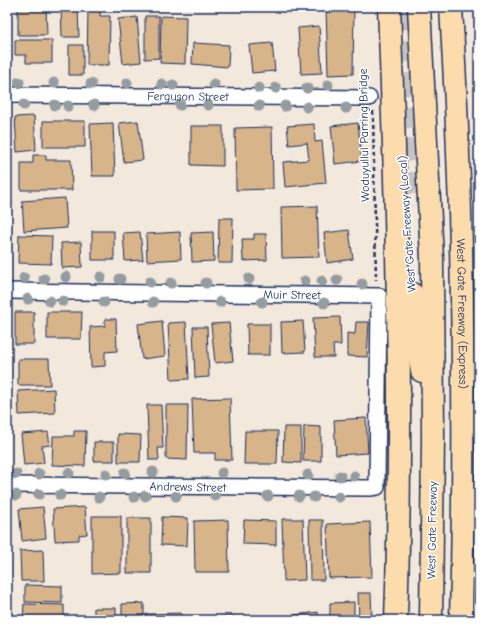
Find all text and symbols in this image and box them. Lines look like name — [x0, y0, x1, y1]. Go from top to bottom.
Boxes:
street label: Woduyullul Parring Bridge — [356, 68, 372, 202]
street label: Ferguson Street — [147, 89, 229, 104]
street label: West Gate Freeway (Local) — [395, 155, 419, 293]
street label: West Gate Freeway (Express) — [454, 238, 470, 389]
street label: Muir Street — [263, 287, 322, 302]
street label: Andrews Street — [150, 479, 227, 495]
street label: West Gate Freeway — [424, 480, 440, 579]

